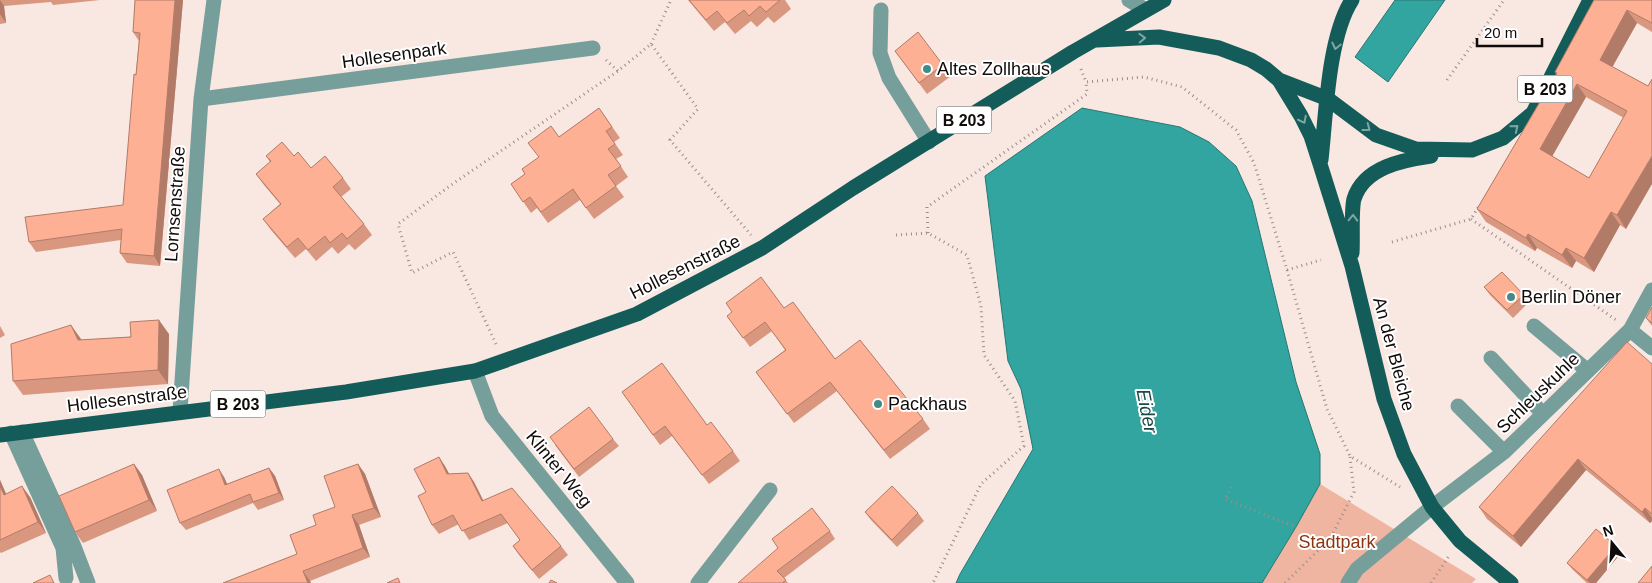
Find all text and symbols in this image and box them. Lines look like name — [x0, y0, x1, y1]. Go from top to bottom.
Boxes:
scale bar — [1477, 15, 1542, 47]
text: 20 m — [1484, 24, 1517, 41]
one-way arrow — [1138, 33, 1146, 43]
street label: Hollesenpark — [341, 38, 448, 72]
one-way arrow — [1331, 41, 1342, 50]
place label: Altes Zollhaus — [937, 59, 1050, 79]
marker: Altes Zollhaus — [921, 63, 933, 75]
road number: B 203 — [1518, 76, 1572, 102]
road number: B 203 — [936, 106, 992, 134]
one-way arrow — [1297, 115, 1307, 124]
one-way arrow — [1361, 122, 1371, 131]
one-way arrow — [1509, 124, 1518, 133]
street label: Lornsenstraße — [161, 145, 189, 263]
one-way arrow — [1348, 213, 1359, 221]
street label: Hollesenstraße — [627, 231, 743, 303]
place label: Berlin Döner — [1521, 287, 1621, 307]
marker: Berlin Döner — [1505, 291, 1517, 303]
street label: An der Bleiche — [1369, 295, 1419, 413]
street label: Schleuskuhle — [1493, 349, 1583, 437]
street label: Hollesenstraße — [66, 382, 188, 416]
water label: Eider — [1132, 387, 1162, 435]
road number: B 203 — [210, 390, 266, 418]
place label: Packhaus — [888, 394, 967, 414]
marker: Packhaus — [872, 398, 884, 410]
street label: Klinter Weg — [522, 427, 596, 511]
north arrow — [1587, 518, 1637, 568]
text: N — [1601, 521, 1615, 540]
park label: Stadtpark — [1298, 532, 1377, 552]

